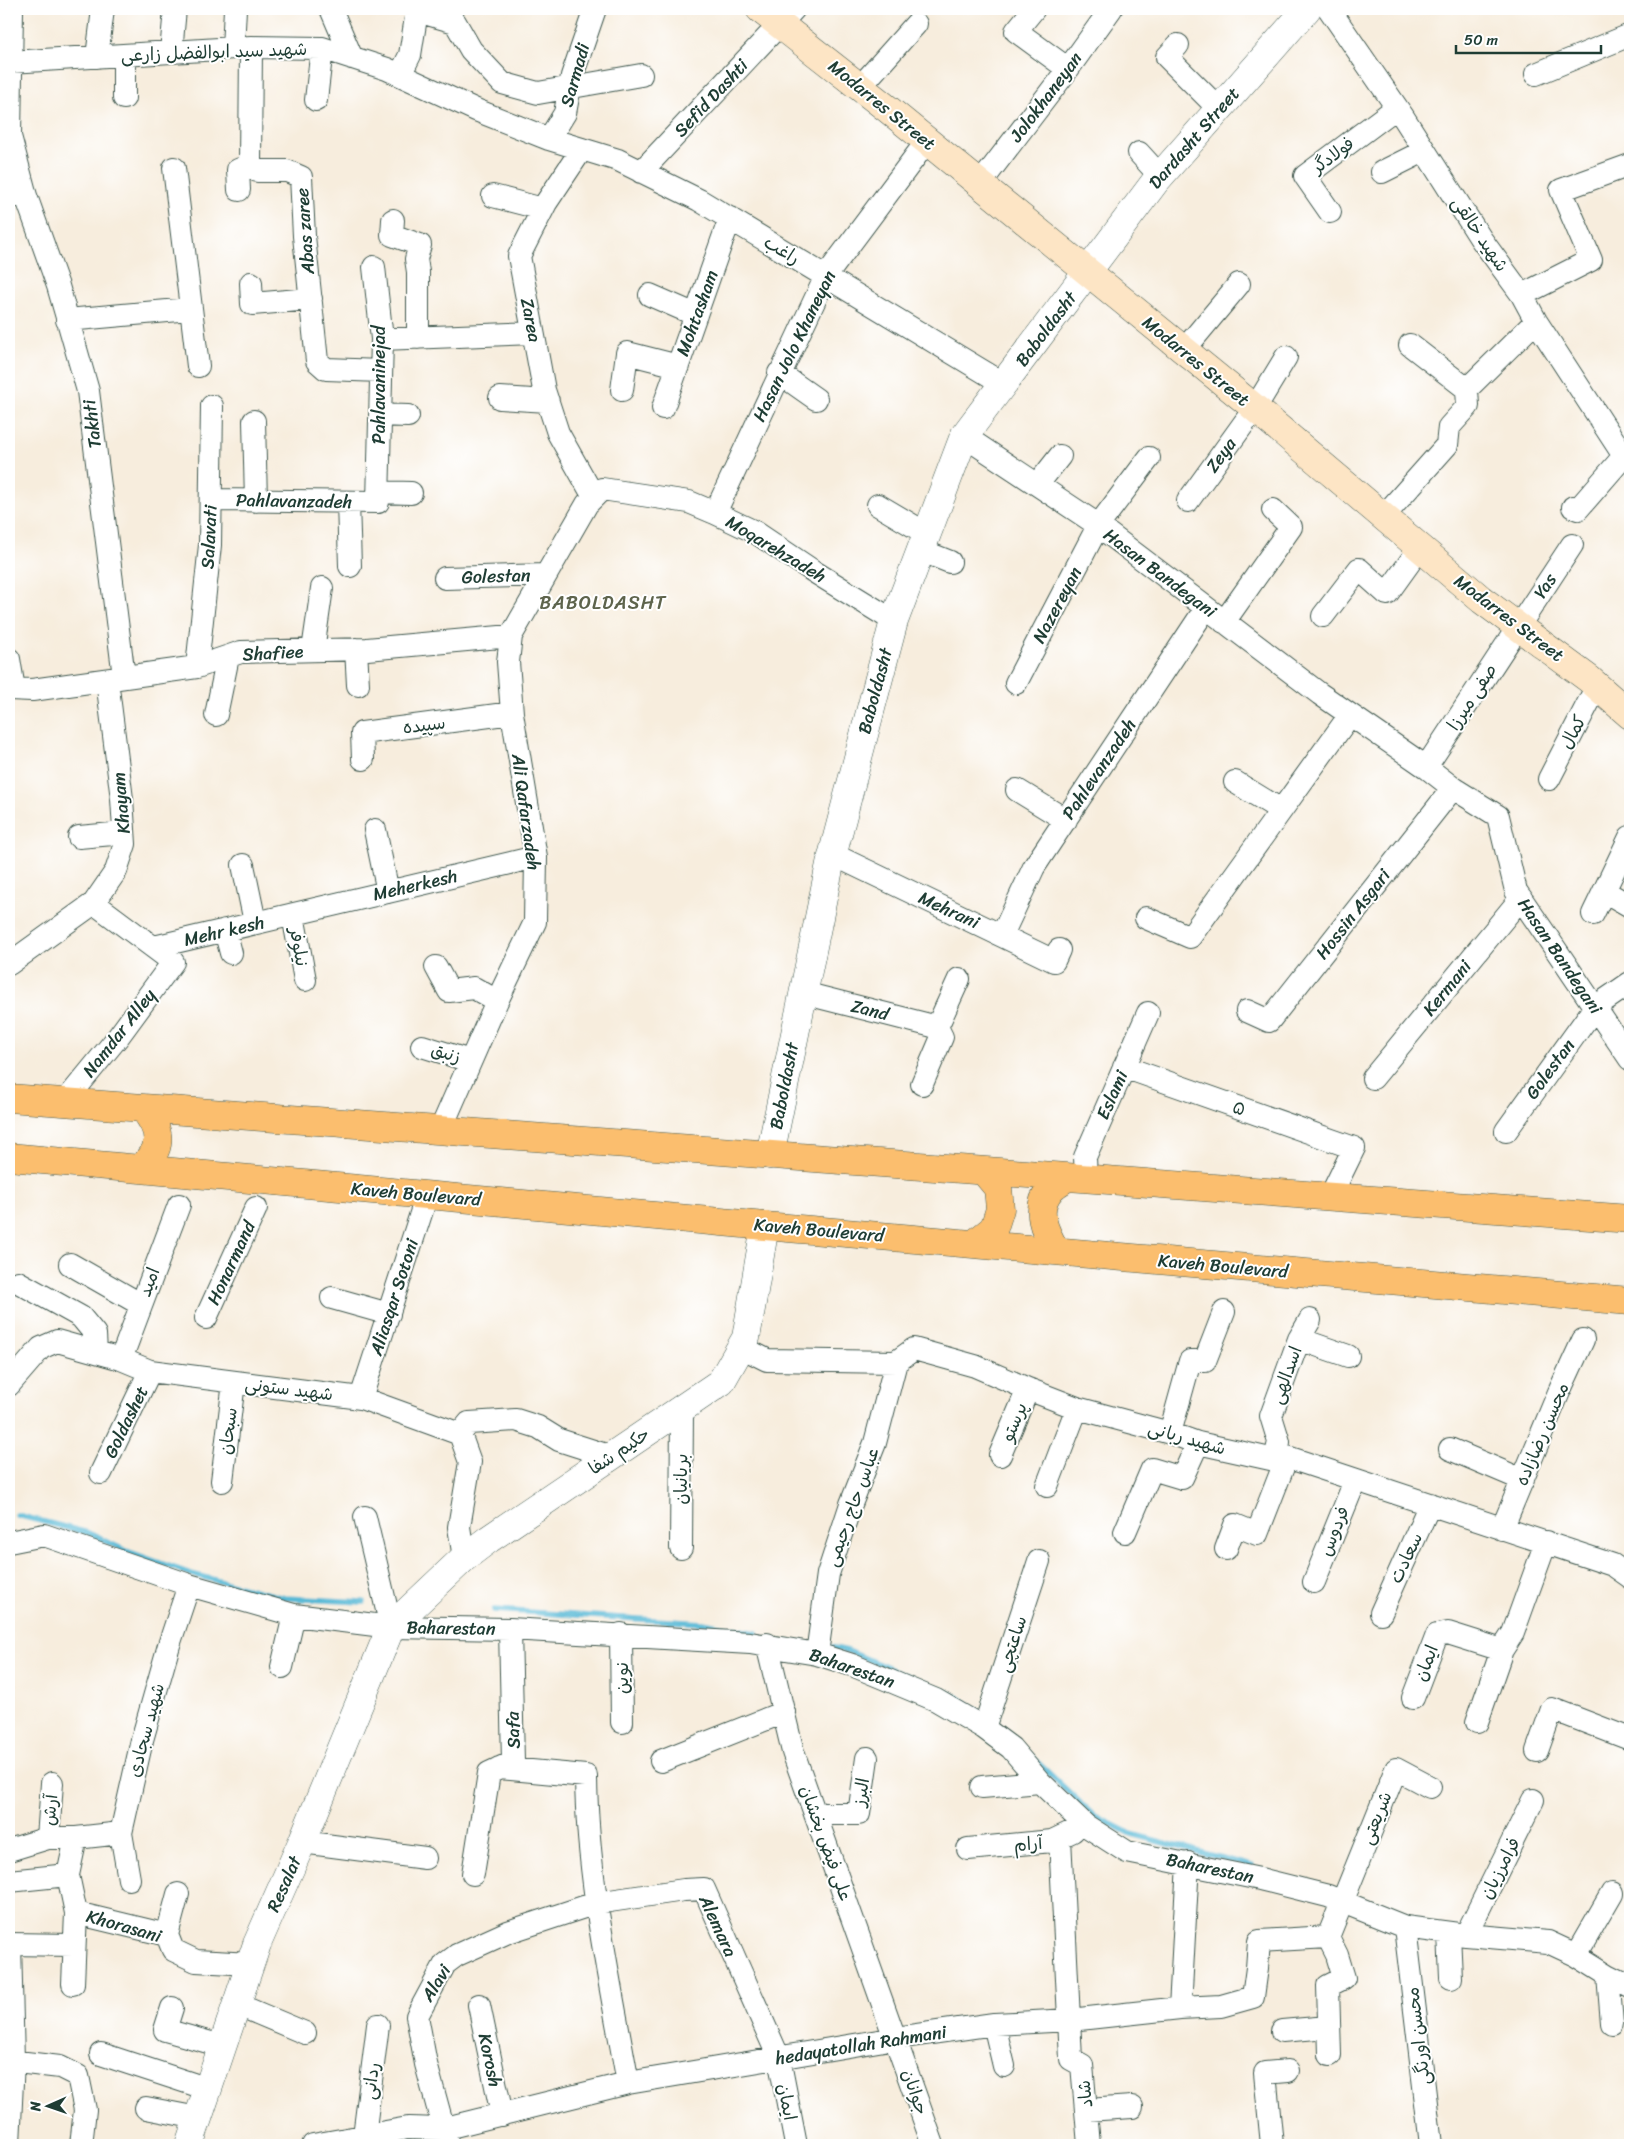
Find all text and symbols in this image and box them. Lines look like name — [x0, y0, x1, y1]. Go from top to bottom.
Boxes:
scale bar — [1456, 22, 1602, 54]
text: 50 m — [1464, 27, 1499, 53]
street label: شهید سید ابوالفضل زارعی — [120, 33, 308, 71]
street label: Sarmadi — [551, 38, 600, 111]
street label: Jolokhaneyan — [1000, 44, 1091, 150]
street label: Sefid Dashti — [666, 50, 757, 145]
street label: Modarres Street — [821, 51, 943, 159]
street label: Dardasht Street — [1140, 79, 1248, 197]
street label: فولادگر — [1303, 128, 1361, 183]
street label: Abas zaree — [286, 187, 324, 276]
street label: شهید خالقی — [1443, 189, 1517, 279]
street label: راغب — [757, 226, 807, 274]
street label: Hasan Jolo Khaneyan — [743, 264, 845, 427]
street label: Mohtasham — [667, 265, 727, 361]
street label: Baboldasht — [1007, 284, 1086, 374]
street label: Zarea — [511, 295, 551, 345]
street label: Modarres Street — [1135, 307, 1257, 415]
street label: Pahlavaninejad — [363, 324, 395, 444]
street label: Takhti — [73, 397, 111, 450]
street label: Zeya — [1197, 430, 1246, 480]
street label: Pahlavanzadeh — [236, 484, 352, 518]
street label: Salavati — [191, 503, 227, 570]
street label: Moqarehzadeh — [719, 506, 833, 592]
street label: Hasan Bandegani — [1096, 519, 1225, 627]
street label: Golestan — [461, 559, 531, 593]
street label: Nazereyan — [1023, 560, 1091, 649]
street label: Modarres Street — [1447, 566, 1571, 670]
street label: Yas — [1525, 566, 1566, 605]
district label: BABOLDASHT — [539, 586, 667, 619]
street label: Shafiee — [242, 635, 305, 671]
street label: Baboldasht — [848, 644, 902, 738]
street label: صفی میرزا — [1438, 657, 1506, 737]
street label: سپیده — [401, 706, 447, 744]
street label: کمال — [1551, 709, 1596, 755]
street label: Pahlevanzadeh — [1053, 712, 1145, 826]
street label: Ali Qafarzadeh — [502, 751, 550, 872]
street label: Khayam — [102, 771, 140, 835]
street label: Meherkesh — [370, 860, 460, 910]
street label: Hossin Asgari — [1307, 861, 1400, 967]
street label: Mehrani — [913, 882, 986, 939]
street label: Hasan Bandegani — [1509, 891, 1612, 1022]
street label: Mehr kesh — [180, 906, 268, 956]
street label: نیلوفر — [280, 923, 318, 969]
street label: Kermani — [1414, 952, 1481, 1023]
street label: Namdar Alley — [74, 981, 165, 1085]
street label: Zand — [848, 990, 894, 1030]
street label: Golestan — [1517, 1031, 1583, 1106]
street label: زنبق — [427, 1033, 465, 1073]
street label: Baboldasht — [760, 1039, 808, 1132]
street label: Eslami — [1087, 1064, 1137, 1125]
street label: ۵ — [1228, 1091, 1250, 1125]
street label: Kaveh Boulevard — [350, 1172, 484, 1216]
street label: Kaveh Boulevard — [753, 1208, 887, 1252]
street label: Honarmand — [197, 1214, 265, 1311]
street label: Aliasqar Sotoni — [360, 1233, 428, 1361]
street label: Kaveh Boulevard — [1157, 1244, 1291, 1288]
street label: امید — [129, 1262, 169, 1302]
street label: اسدالهی — [1261, 1341, 1311, 1409]
street label: شهید ستونی — [243, 1368, 335, 1410]
street label: محسن رضازاده — [1506, 1377, 1578, 1491]
street label: Goldashet — [95, 1380, 157, 1464]
street label: پرستو — [991, 1397, 1037, 1448]
street label: سبحان — [209, 1406, 247, 1456]
street label: شهید ربانی — [1144, 1412, 1230, 1464]
street label: حکیم شفا — [581, 1418, 657, 1484]
street label: عباس حاج رحیمی — [816, 1443, 888, 1571]
street label: بریانیان — [665, 1453, 697, 1505]
street label: فردوس — [1309, 1501, 1359, 1561]
street label: سعادت — [1380, 1527, 1432, 1589]
street label: Baharestan — [406, 1611, 496, 1645]
street label: ساعتچی — [988, 1611, 1036, 1677]
street label: Baharestan — [805, 1638, 900, 1698]
street label: ایمان — [1404, 1640, 1448, 1686]
street label: نوین — [606, 1662, 638, 1694]
street label: شهید سجادی — [118, 1679, 174, 1781]
street label: Safa — [496, 1710, 530, 1749]
street label: البرز — [842, 1775, 879, 1811]
street label: علی فیض بخشان — [790, 1781, 862, 1905]
street label: شریعتی — [1351, 1786, 1401, 1850]
street label: آرش — [33, 1791, 67, 1827]
street label: آرام — [1012, 1827, 1045, 1861]
street label: فرامرزیان — [1471, 1831, 1529, 1905]
street label: Baharestan — [1163, 1843, 1257, 1893]
street label: Resalat — [257, 1850, 311, 1917]
street label: Alemara — [689, 1889, 746, 1962]
street label: Khorasani — [83, 1900, 166, 1952]
street label: Alavi — [411, 1957, 461, 2009]
street label: محسن اورنگی — [1396, 1985, 1440, 2087]
street label: hedayatollah Rahmani — [772, 2016, 950, 2074]
street label: Korosh — [469, 2030, 511, 2090]
street label: ردانی — [353, 2060, 389, 2102]
street label: جوانان — [892, 2065, 938, 2119]
street label: شاد — [1068, 2079, 1102, 2109]
street label: ایمان — [768, 2081, 806, 2123]
north arrow — [22, 2082, 72, 2132]
text: N — [23, 2101, 48, 2113]

